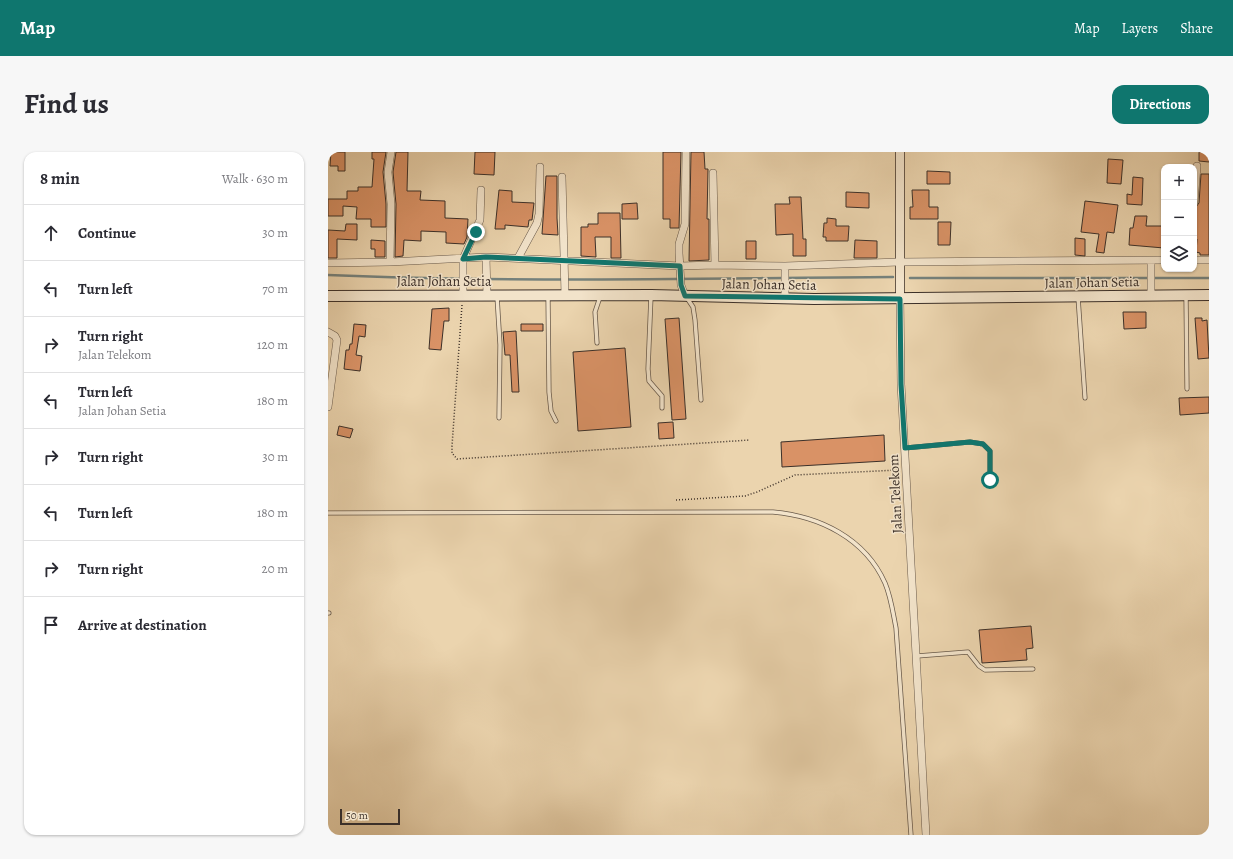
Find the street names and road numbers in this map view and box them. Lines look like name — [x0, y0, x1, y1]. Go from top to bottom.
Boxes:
street label: Jalan Johan Setia — [396, 272, 492, 291]
street label: Jalan Johan Setia — [1044, 272, 1140, 293]
street label: Jalan Johan Setia — [721, 274, 817, 295]
street label: Jalan Telekom — [884, 454, 907, 534]

